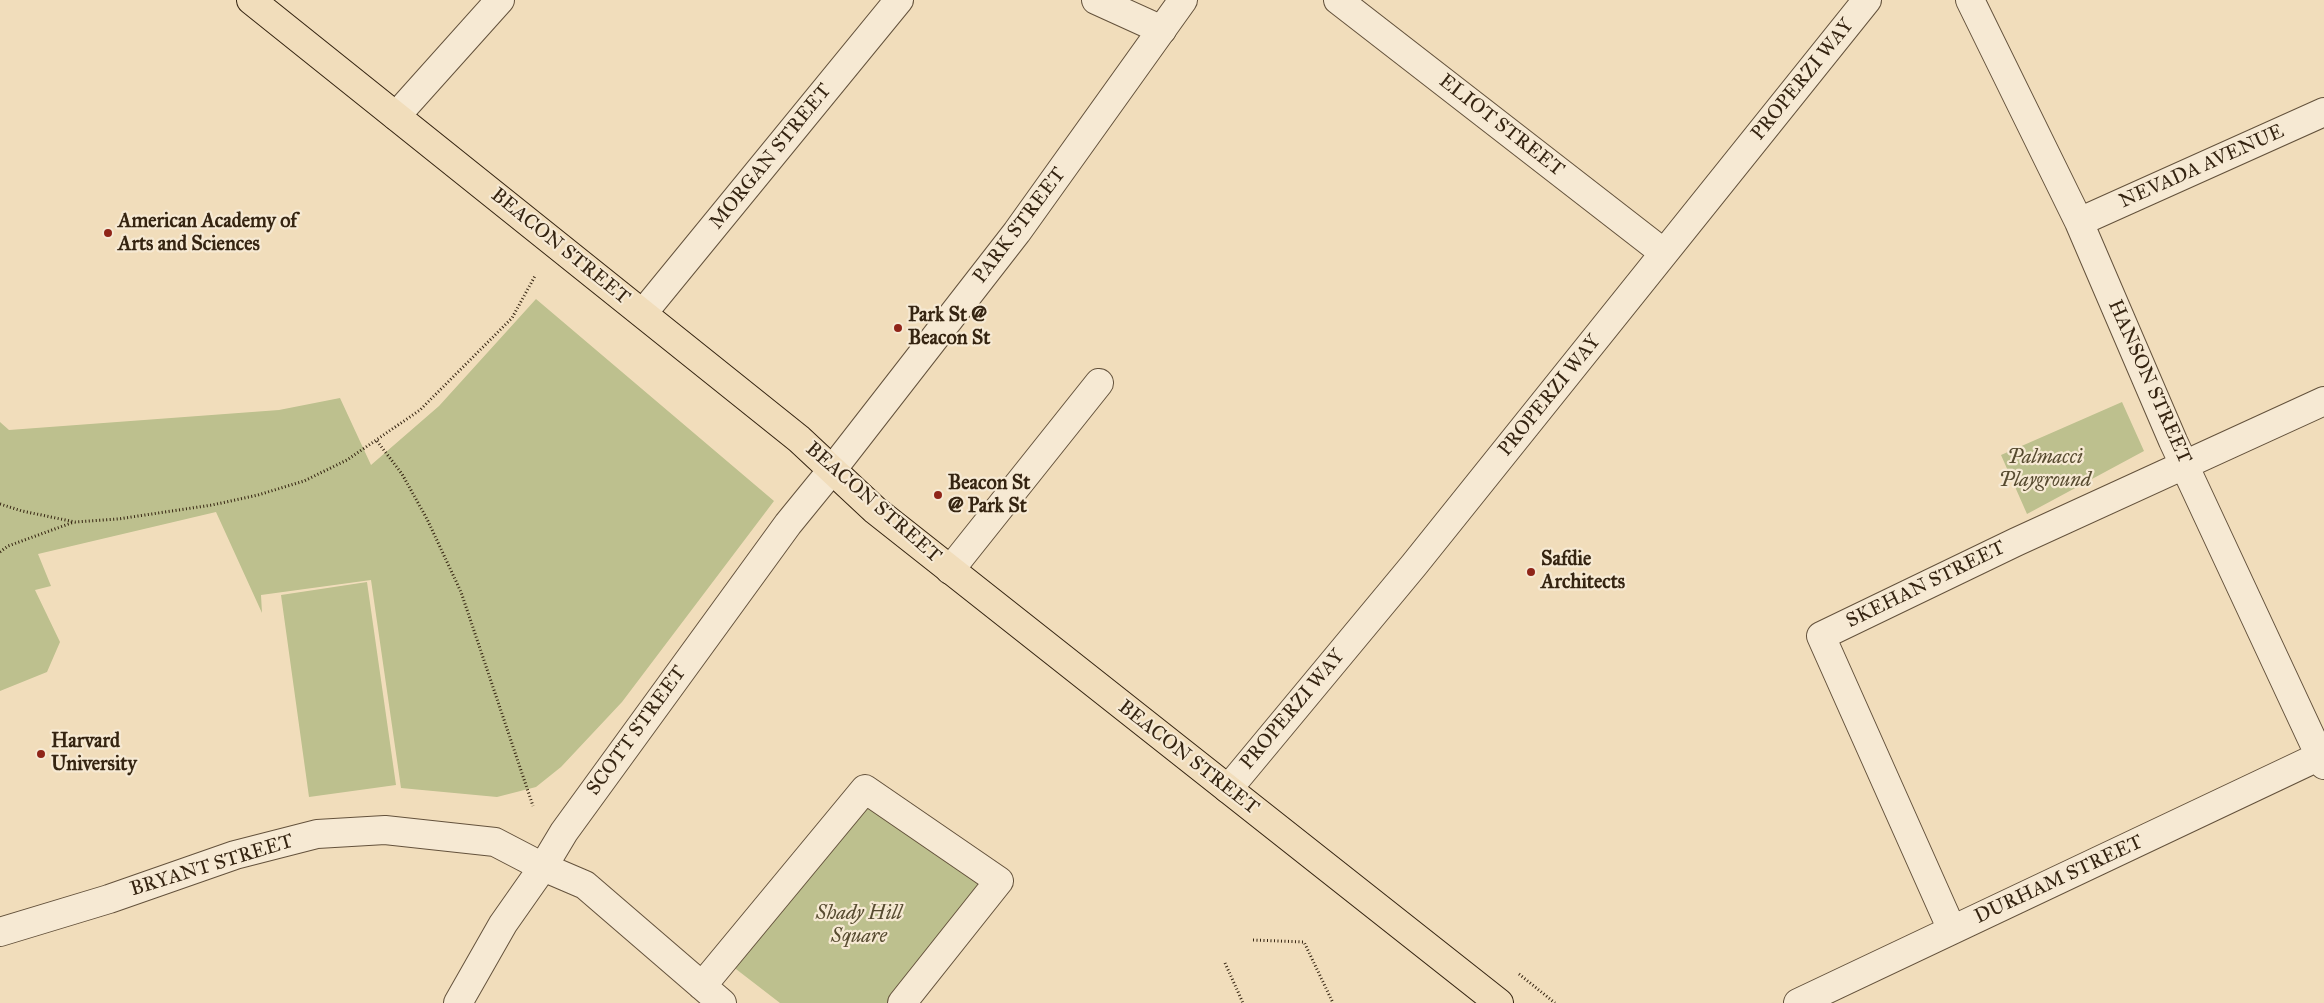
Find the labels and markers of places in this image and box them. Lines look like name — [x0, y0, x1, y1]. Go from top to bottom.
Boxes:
place label: American Academy of Arts and Sciences — [118, 210, 297, 257]
marker: American Academy of Arts and Sciences — [102, 227, 114, 239]
place label: Park St @ Beacon St — [908, 304, 990, 351]
marker: Park St @ Beacon St — [892, 322, 904, 334]
place label: Beacon St @ Park St — [948, 472, 1030, 519]
marker: Beacon St @ Park St — [932, 489, 944, 501]
place label: Safdie Architects — [1541, 548, 1625, 595]
marker: Safdie Architects — [1525, 566, 1537, 578]
place label: Harvard University — [51, 730, 137, 777]
marker: Harvard University — [35, 748, 47, 760]

